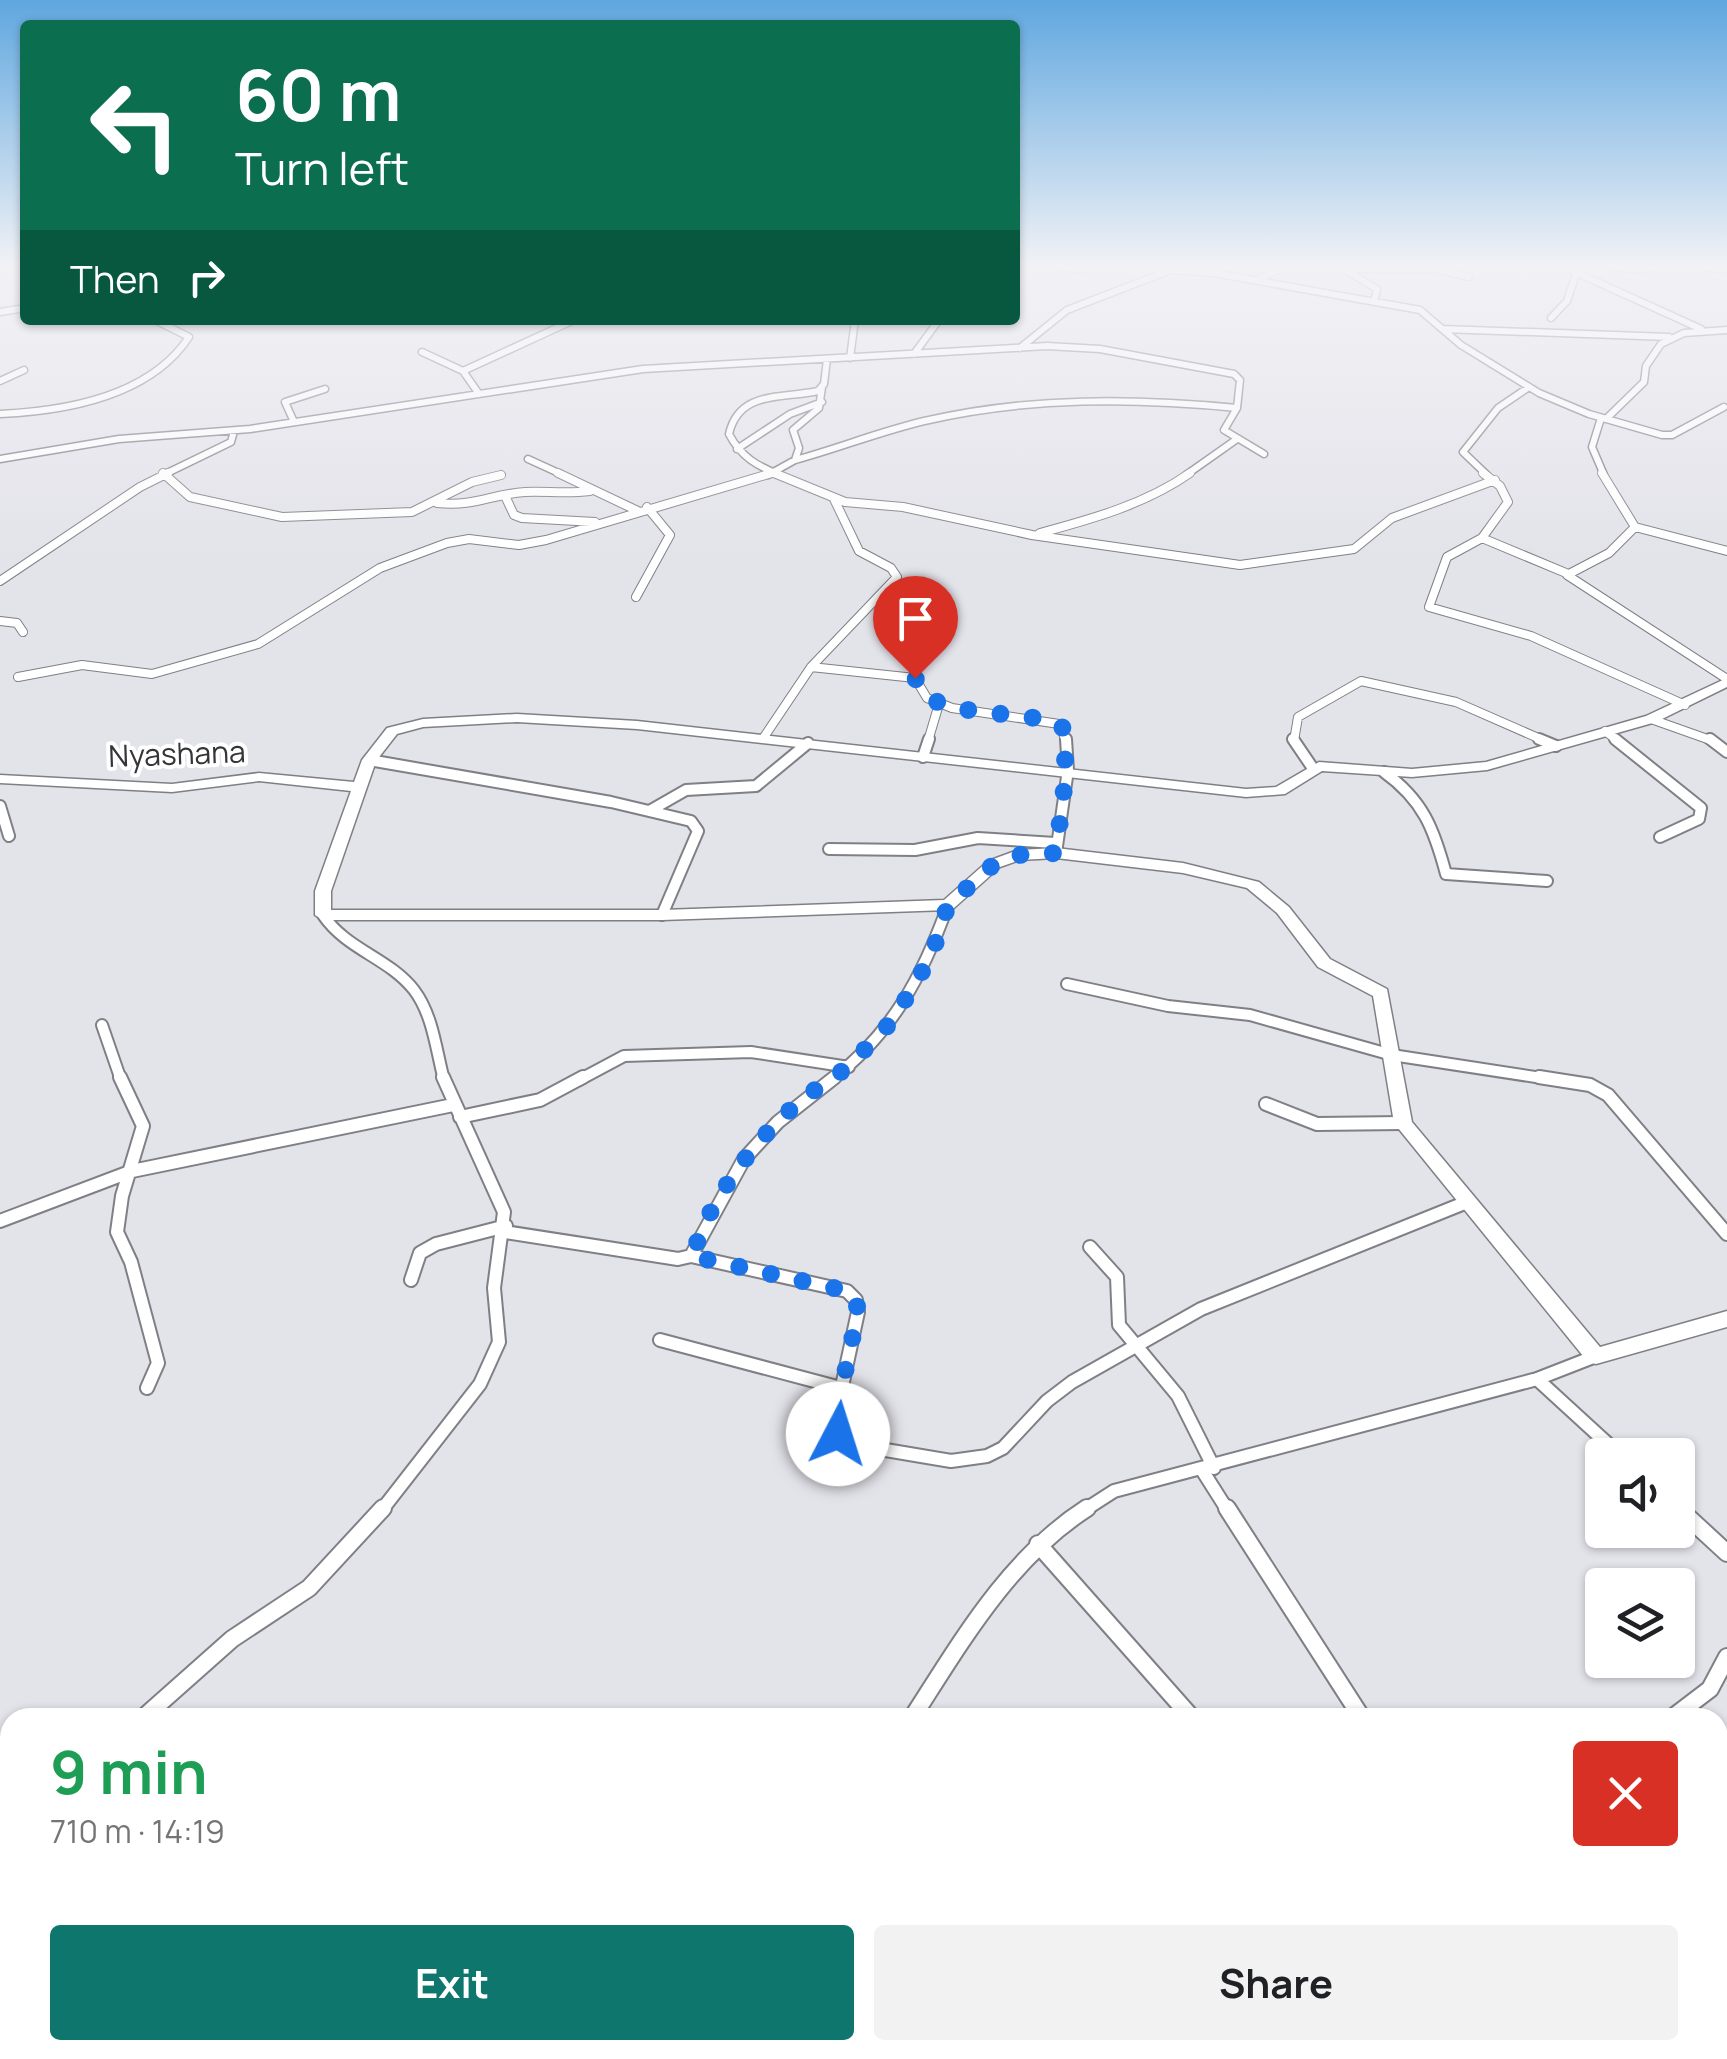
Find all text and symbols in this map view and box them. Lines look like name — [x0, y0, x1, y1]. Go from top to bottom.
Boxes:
text: 60 m — [235, 46, 402, 142]
icon: left — [70, 60, 200, 190]
text: Turn left — [235, 137, 409, 199]
icon: right — [179, 250, 234, 305]
text: Then — [70, 252, 159, 304]
pin — [873, 576, 958, 679]
icon: arrive — [888, 591, 943, 646]
street label: Nyashana — [108, 730, 246, 776]
position arrow — [786, 1382, 890, 1486]
map controls — [1585, 1438, 1695, 1678]
button: sound — [1585, 1438, 1695, 1548]
button: layers — [1585, 1568, 1695, 1678]
text: 9 min — [50, 1730, 208, 1812]
button: close — [1573, 1741, 1678, 1846]
text: 710 m · 14:19 — [50, 1809, 225, 1853]
button: Exit — [50, 1925, 854, 2040]
button: Share — [874, 1925, 1678, 2040]

